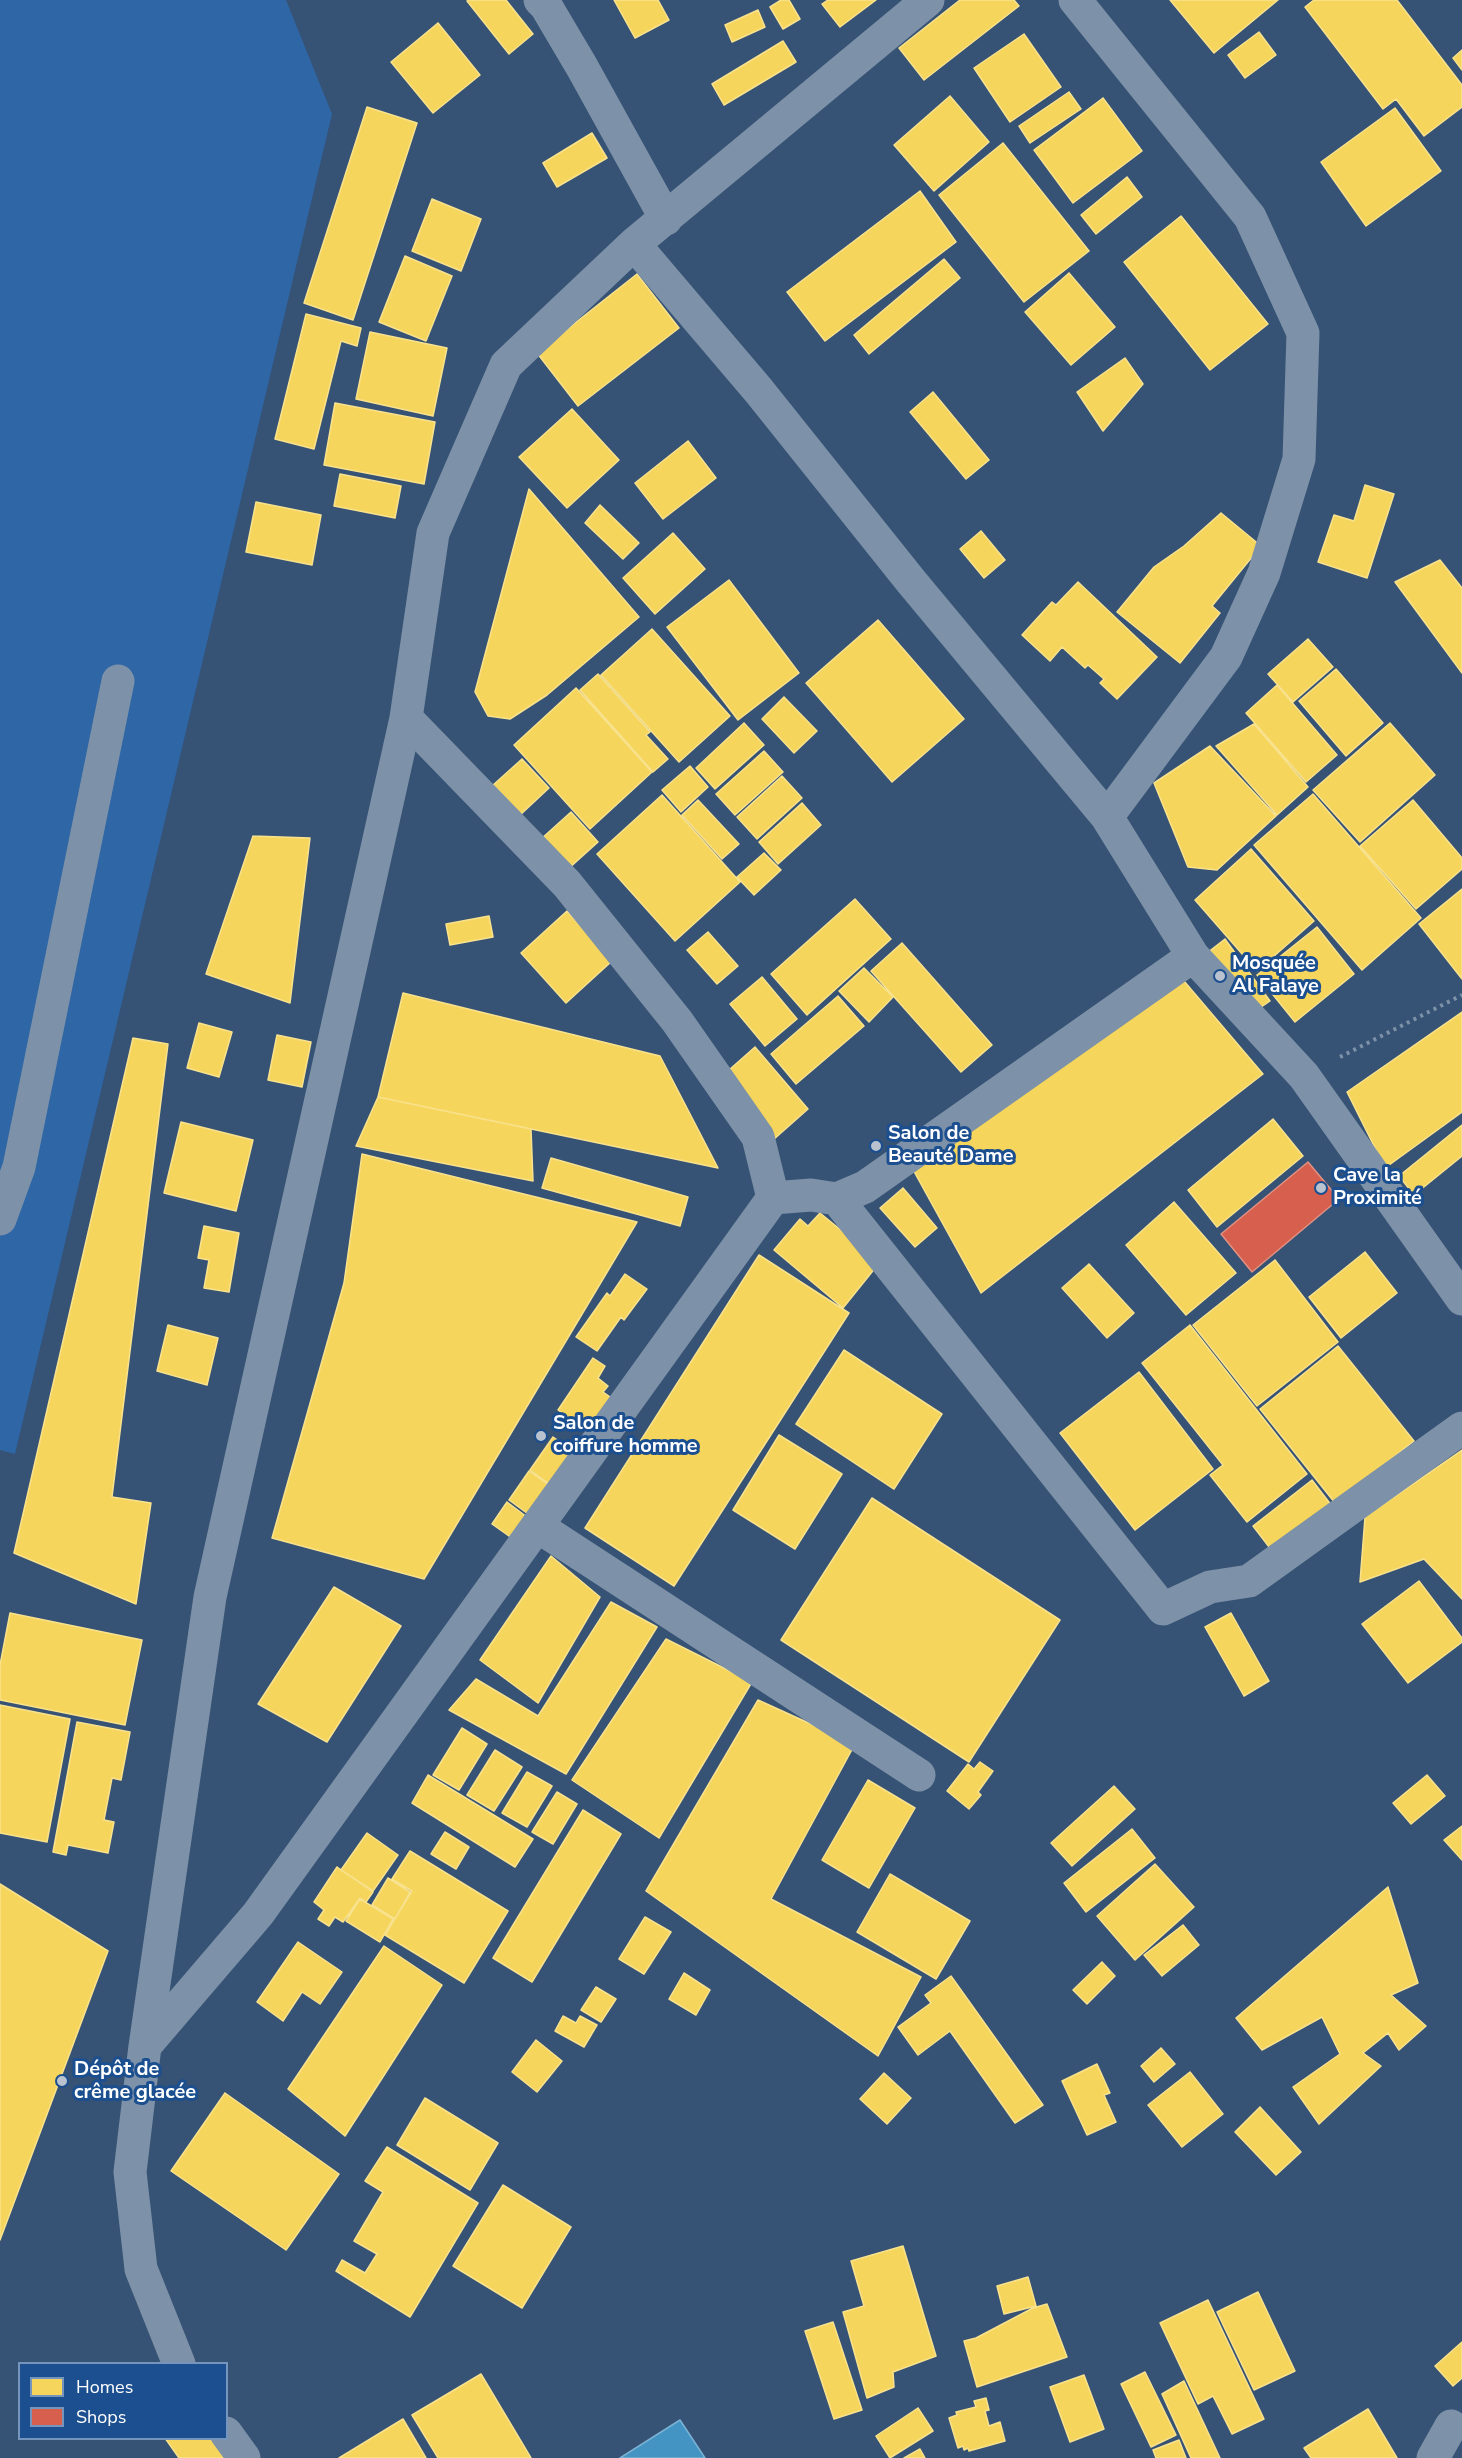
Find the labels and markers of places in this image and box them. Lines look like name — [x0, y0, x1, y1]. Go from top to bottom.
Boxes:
place label: Mosquée Al Falaye — [1232, 952, 1319, 999]
marker: Mosquée Al Falaye — [1213, 969, 1227, 983]
place label: Salon de Beauté Dame — [888, 1122, 1013, 1169]
marker: Salon de Beauté Dame — [869, 1139, 883, 1153]
place label: Cave la Proximité — [1333, 1164, 1422, 1211]
marker: Cave la Proximité — [1314, 1181, 1328, 1195]
place label: Salon de coiffure homme — [553, 1412, 698, 1459]
marker: Salon de coiffure homme — [534, 1429, 548, 1443]
place label: Dépôt de crême glacée — [74, 2058, 196, 2105]
marker: Dépôt de crême glacée — [55, 2074, 69, 2088]

